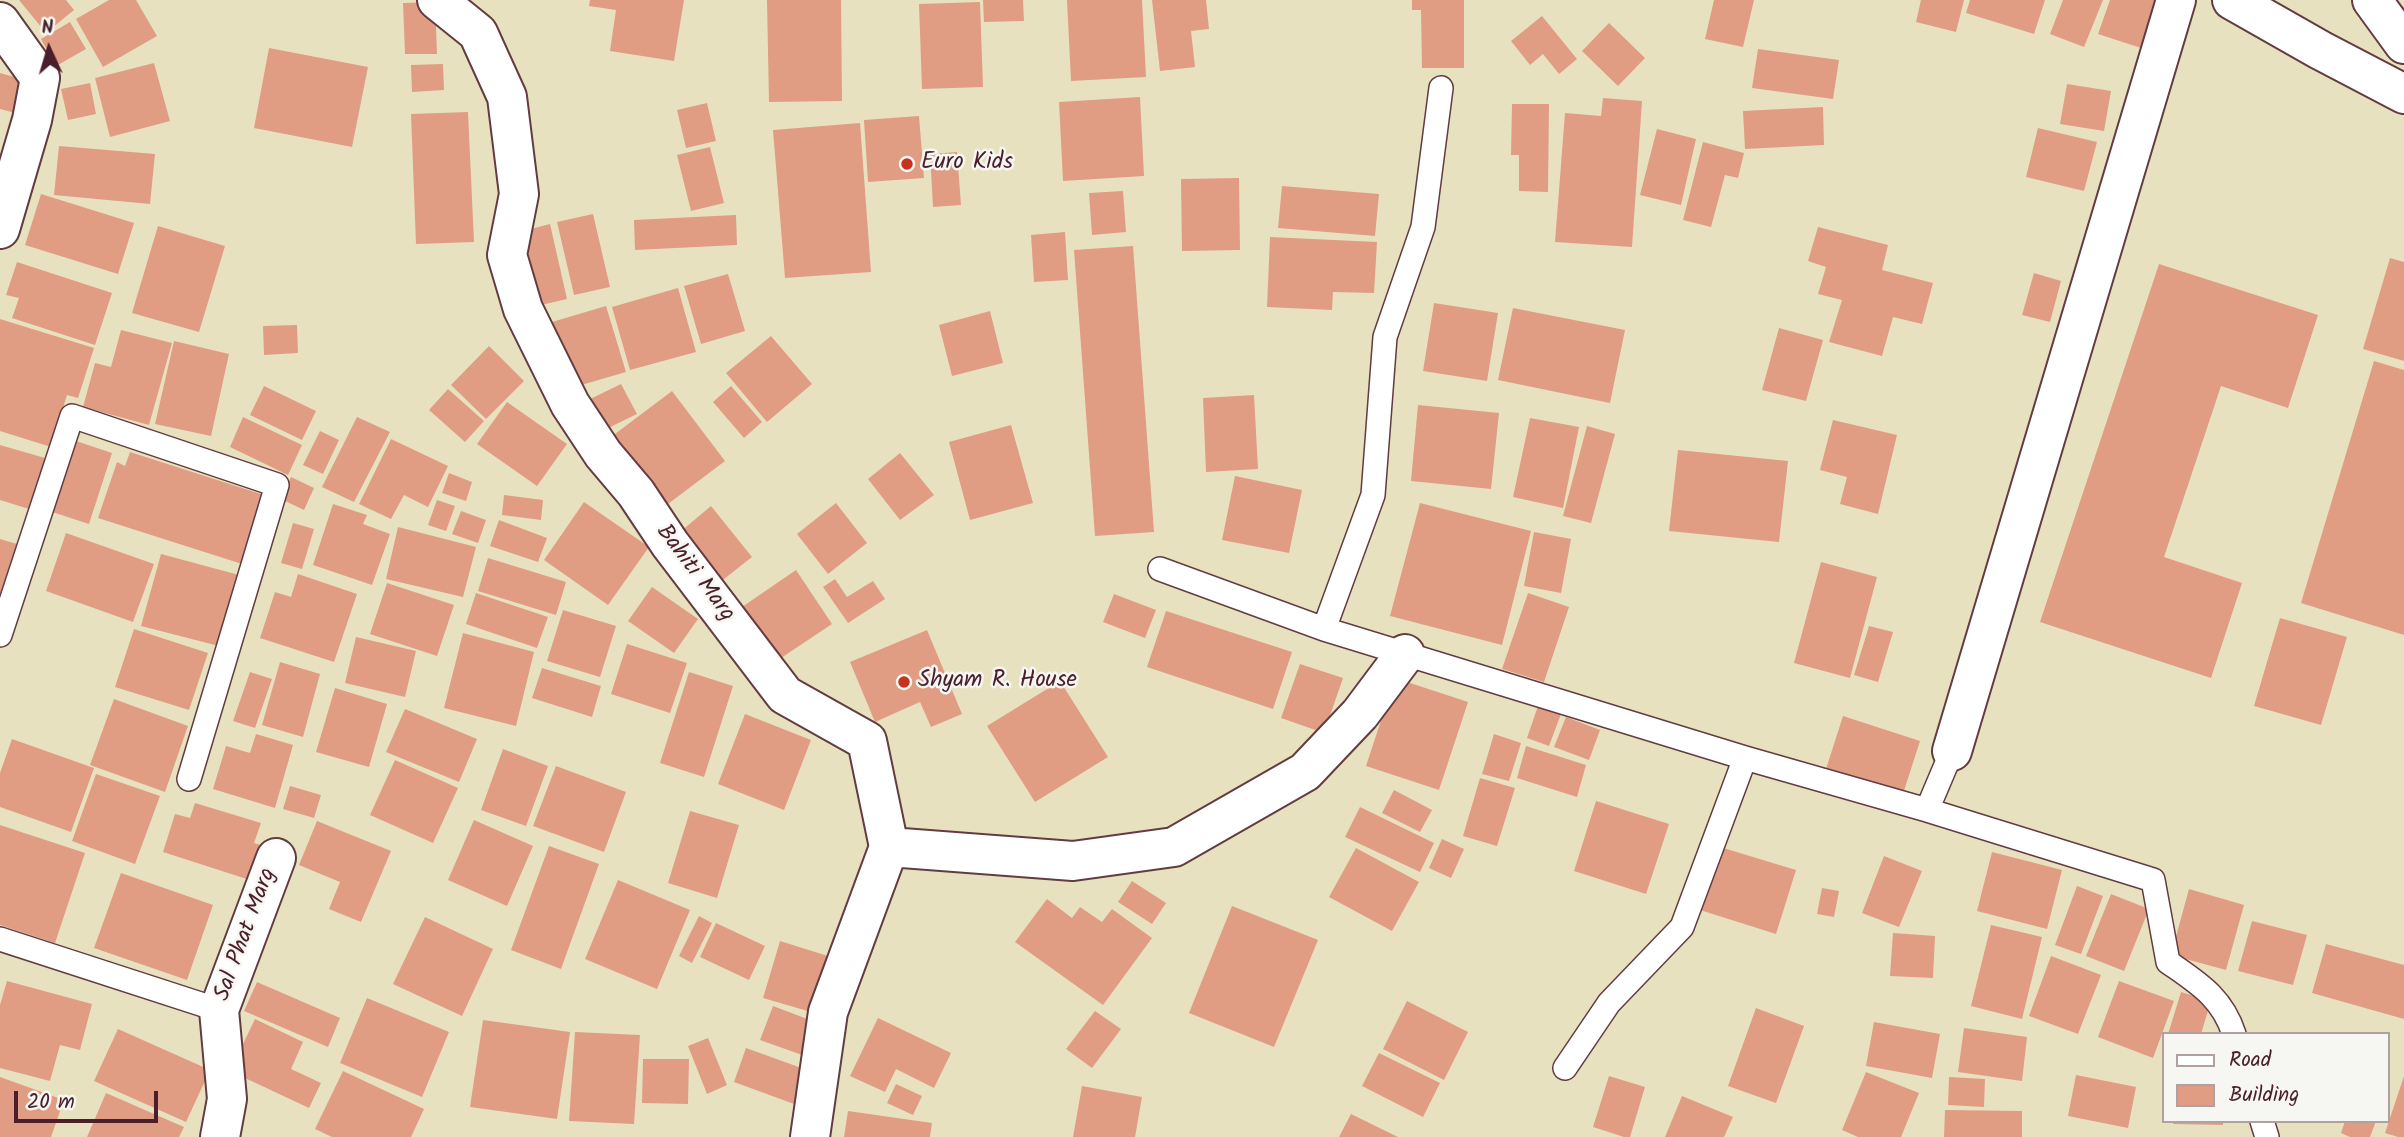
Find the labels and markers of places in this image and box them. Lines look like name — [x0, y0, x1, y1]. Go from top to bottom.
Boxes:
place label: Euro Kids — [921, 150, 1013, 178]
marker: Euro Kids — [899, 156, 915, 172]
place label: Shyam R. House — [918, 668, 1077, 696]
marker: Shyam R. House — [896, 674, 912, 690]

